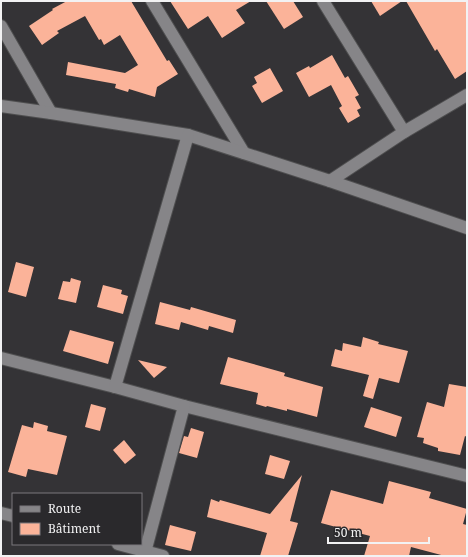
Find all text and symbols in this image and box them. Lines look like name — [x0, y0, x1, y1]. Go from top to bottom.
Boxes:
legend — [12, 493, 142, 545]
text: Route — [48, 500, 81, 517]
scale bar — [328, 519, 429, 545]
text: Bâtiment — [48, 520, 100, 537]
text: 50 m — [334, 524, 362, 541]

